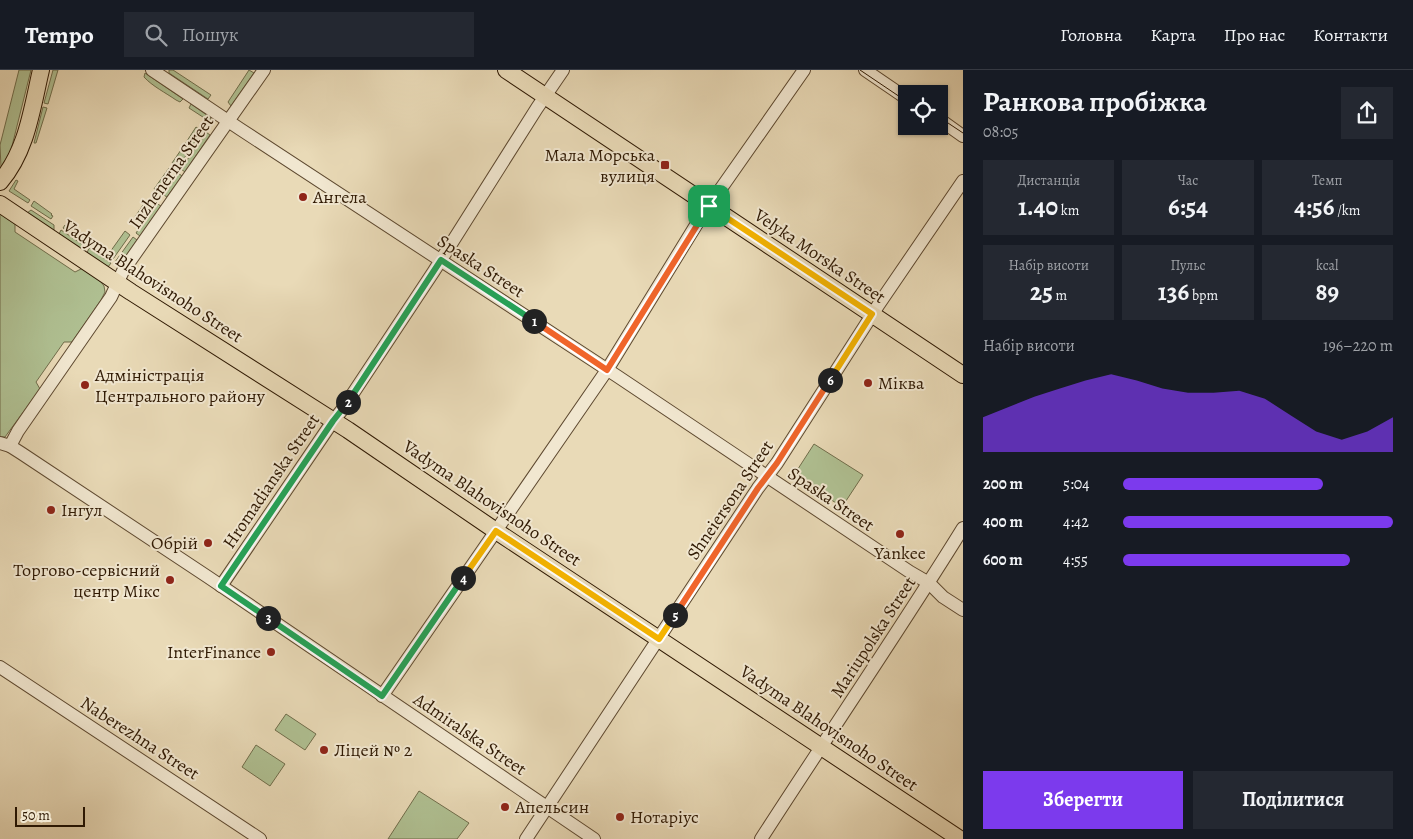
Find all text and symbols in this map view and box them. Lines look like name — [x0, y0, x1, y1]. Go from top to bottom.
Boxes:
search box — [124, 12, 474, 57]
text: Tempo — [25, 19, 94, 51]
icon: search — [142, 21, 170, 49]
text: Пошук — [182, 22, 239, 48]
text: Головна — [1060, 23, 1122, 47]
text: Карта — [1150, 23, 1196, 47]
text: Про нас — [1224, 23, 1285, 47]
text: Контакти — [1313, 23, 1388, 47]
text: Ранкова пробіжка — [983, 83, 1207, 121]
map controls — [898, 85, 948, 135]
button: locate — [898, 85, 948, 135]
button: share — [1341, 87, 1393, 139]
street label: Inzhenerna Street — [123, 111, 219, 233]
text: 08:05 — [983, 121, 1019, 143]
place label: Мала Морська вулиця — [544, 143, 656, 188]
marker: Мала Морська вулиця — [659, 159, 671, 171]
text: Дистанція — [1017, 171, 1080, 190]
text: Час — [1178, 171, 1198, 190]
text: Темп — [1312, 171, 1343, 190]
place label: Ангела — [312, 185, 367, 209]
pin — [688, 185, 730, 227]
text: 1.40 — [1018, 190, 1058, 224]
text: 6:54 — [1168, 190, 1208, 224]
text: 4:56 — [1294, 190, 1334, 224]
marker: Ангела — [297, 191, 309, 203]
icon: arrive — [695, 192, 723, 220]
text: km — [1058, 201, 1079, 220]
text: /km — [1334, 201, 1360, 220]
street label: Velyka Morska Street — [749, 203, 890, 309]
street label: Vadyma Blahovisnoho Street — [58, 213, 248, 348]
street label: Spaska Street — [433, 229, 529, 303]
text: Набір висоти — [1008, 256, 1089, 275]
text: Пульс — [1170, 256, 1205, 275]
text: kcal — [1316, 256, 1339, 275]
text: 25 — [1030, 275, 1053, 309]
text: 136 — [1158, 275, 1189, 309]
text: 89 — [1316, 275, 1339, 309]
text: m — [1053, 286, 1067, 305]
text: bpm — [1189, 286, 1218, 305]
pin: 1 — [522, 308, 546, 334]
text: 1 — [532, 312, 537, 331]
text: Набір висоти — [983, 335, 1075, 357]
text: 196–220 m — [1323, 335, 1393, 357]
place label: Адміністрація Центрального району — [94, 363, 266, 408]
pin: 6 — [818, 368, 842, 392]
text: 6 — [827, 371, 834, 390]
place label: Міква — [878, 371, 925, 395]
marker: Міква — [862, 377, 874, 389]
marker: Адміністрація Центрального району — [79, 379, 91, 391]
pin: 2 — [336, 390, 360, 414]
text: 2 — [345, 393, 352, 412]
street label: Hromadianska Street — [217, 409, 325, 553]
street label: Vadyma Blahovisnoho Street — [397, 434, 586, 572]
street label: Shneiersona Street — [681, 436, 779, 564]
street label: Spaska Street — [783, 461, 879, 537]
text: 200 m — [983, 473, 1023, 495]
text: 5:04 — [1063, 473, 1089, 495]
place label: Інгул — [61, 498, 102, 522]
marker: Інгул — [45, 504, 57, 516]
text: 400 m — [983, 511, 1023, 533]
text: 4:42 — [1063, 511, 1089, 533]
marker: Yankee — [894, 528, 906, 540]
place label: Обрій — [151, 531, 198, 555]
marker: Обрій — [202, 537, 214, 549]
place label: Yankee — [873, 541, 926, 565]
text: 600 m — [983, 549, 1023, 571]
text: 4:55 — [1063, 549, 1088, 571]
place label: Торгово-сервісний центр Мікс — [13, 558, 160, 603]
pin: 4 — [450, 566, 476, 590]
text: 4 — [460, 569, 467, 588]
street label: Mariupolska Street — [825, 572, 921, 702]
marker: Торгово-сервісний центр Мікс — [164, 574, 176, 586]
pin: 5 — [662, 602, 688, 628]
pin: 3 — [256, 606, 280, 630]
text: 5 — [673, 606, 678, 625]
text: 3 — [265, 609, 272, 628]
place label: InterFinance — [167, 640, 261, 664]
marker: InterFinance — [265, 646, 277, 658]
street label: Vadyma Blahovisnoho Street — [734, 659, 923, 797]
street label: Admiralska Street — [408, 687, 531, 781]
street label: Naberezhna Street — [76, 691, 204, 785]
place label: Ліцей № 2 — [334, 738, 413, 762]
marker: Ліцей № 2 — [318, 744, 330, 756]
button: Зберегти — [983, 771, 1183, 829]
button: Поділитися — [1193, 771, 1393, 829]
place label: Апельсин — [514, 795, 589, 819]
marker: Апельсин — [499, 801, 511, 813]
scale bar — [15, 804, 85, 827]
place label: Нотаріус — [630, 805, 699, 829]
text: 50 m — [22, 806, 50, 825]
marker: Нотаріус — [614, 811, 626, 823]

